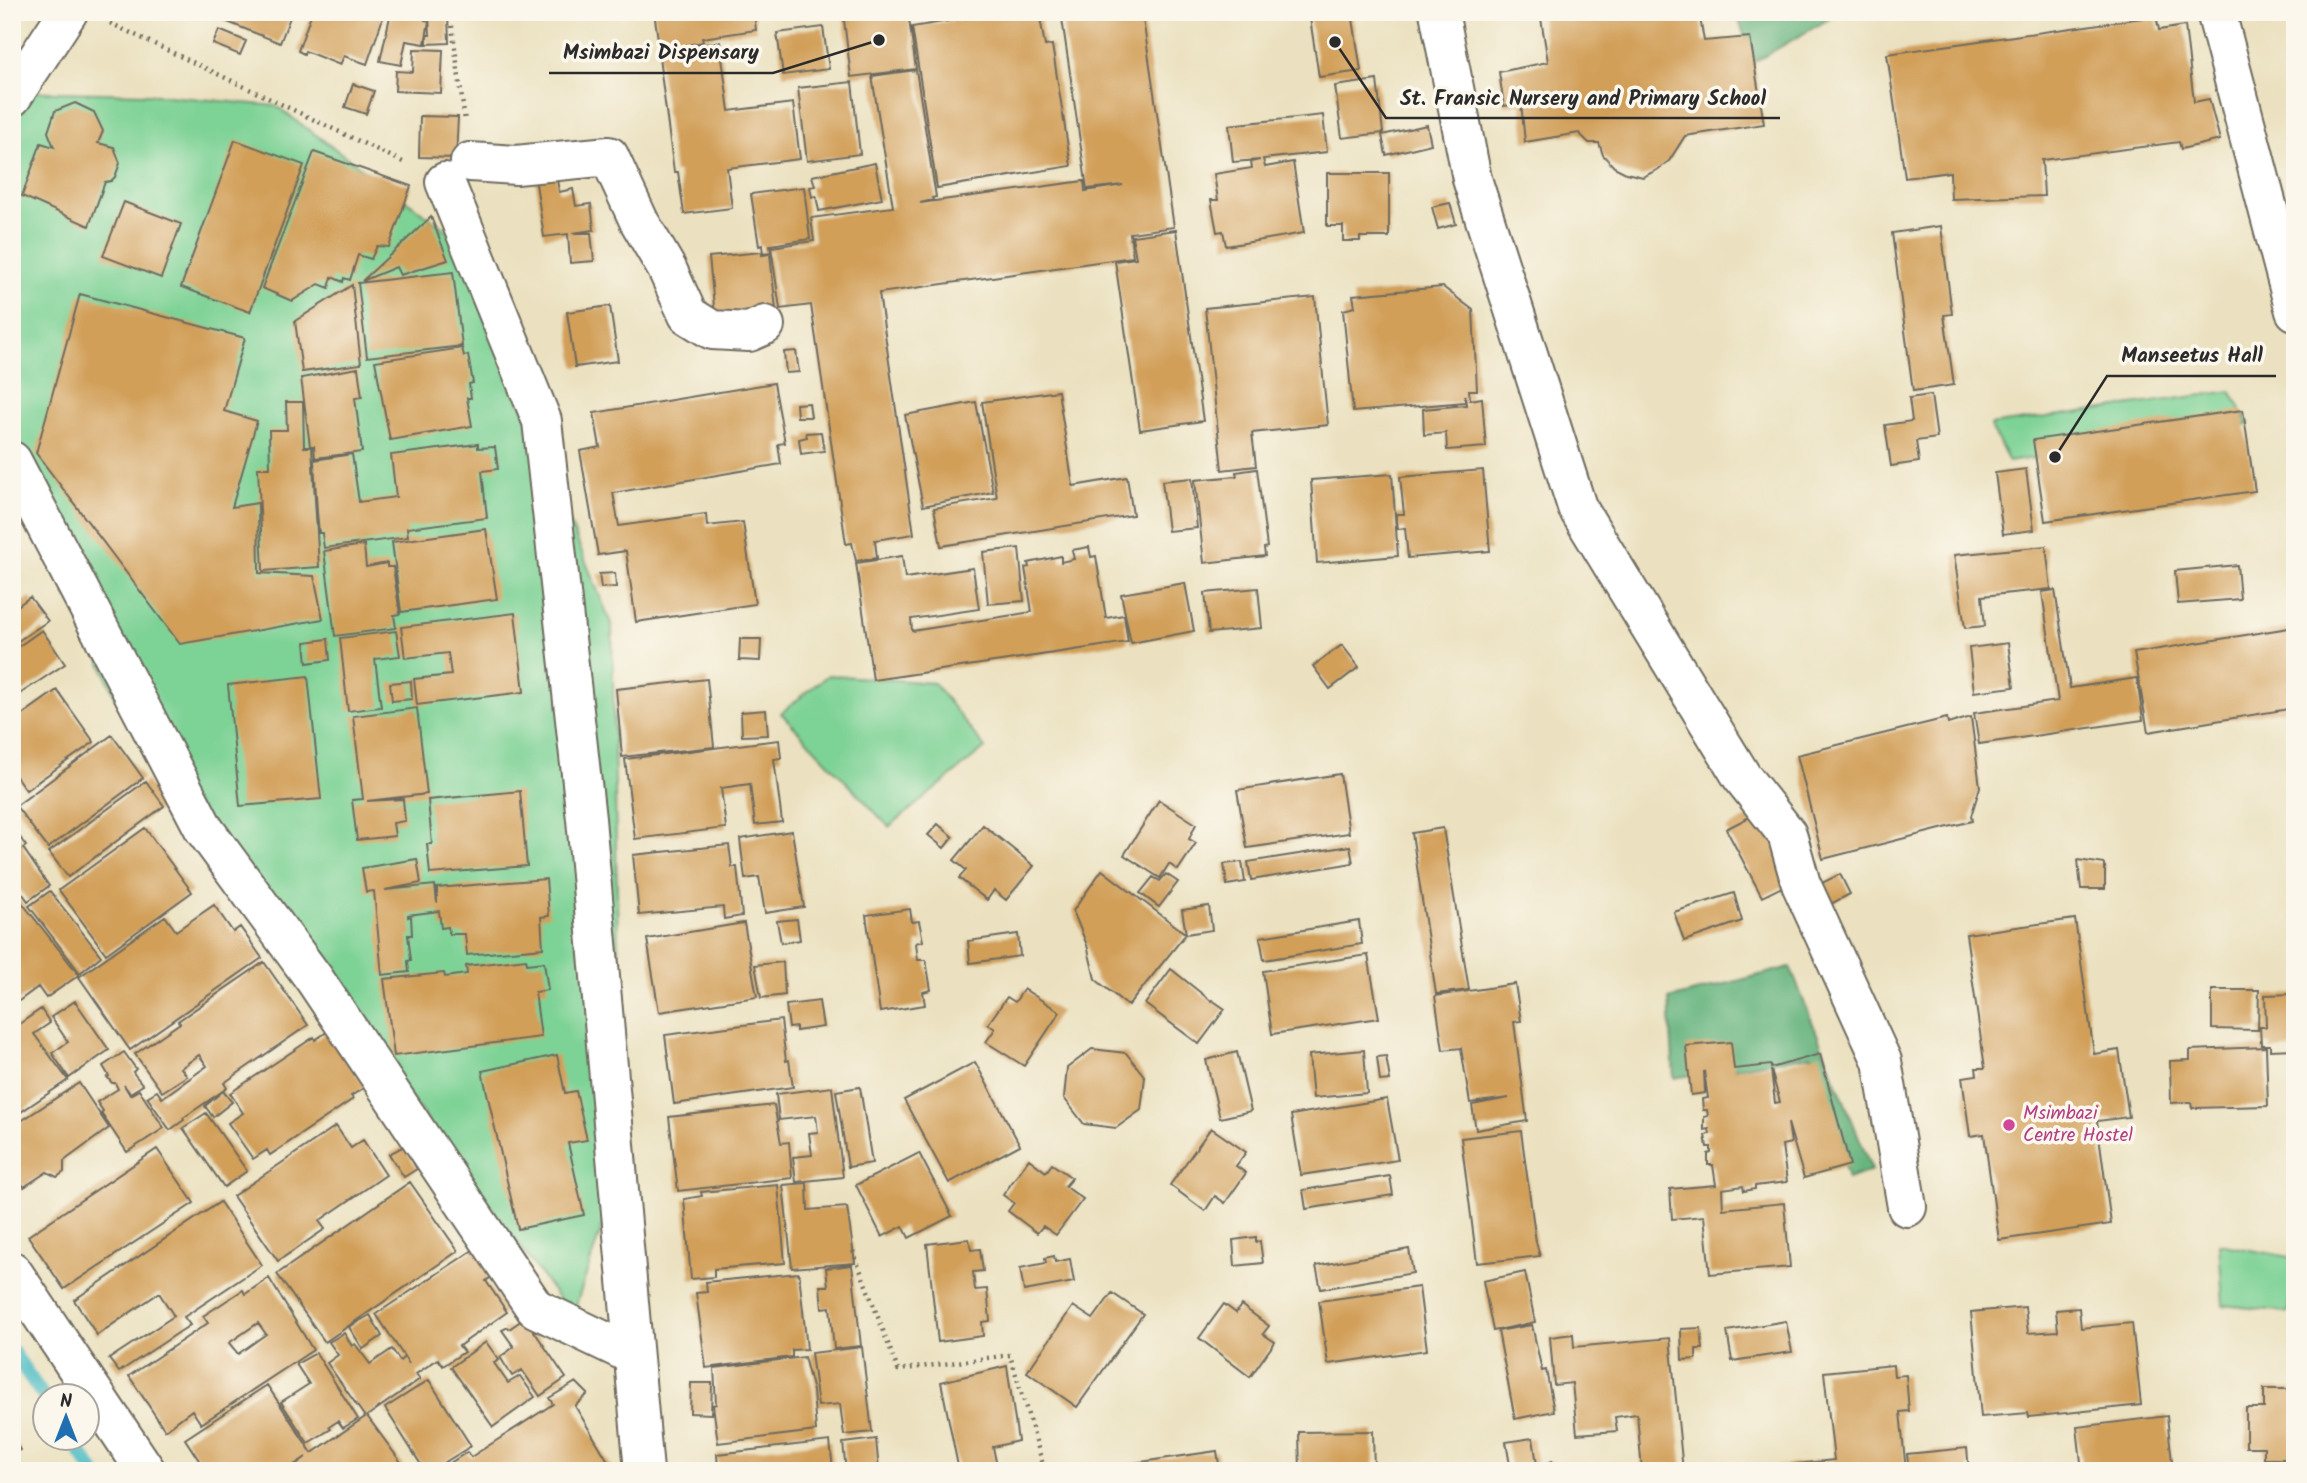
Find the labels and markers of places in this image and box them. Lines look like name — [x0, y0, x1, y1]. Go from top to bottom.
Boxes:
callout: Msimbazi Dispensary — [549, 31, 773, 73]
callout: St. Fransic Nursery and Primary School — [1386, 76, 1780, 118]
callout: Manseetus Hall — [2107, 334, 2276, 376]
place label: Msimbazi Centre Hostel — [2023, 1099, 2133, 1151]
marker: Msimbazi Centre Hostel — [2001, 1117, 2017, 1133]

